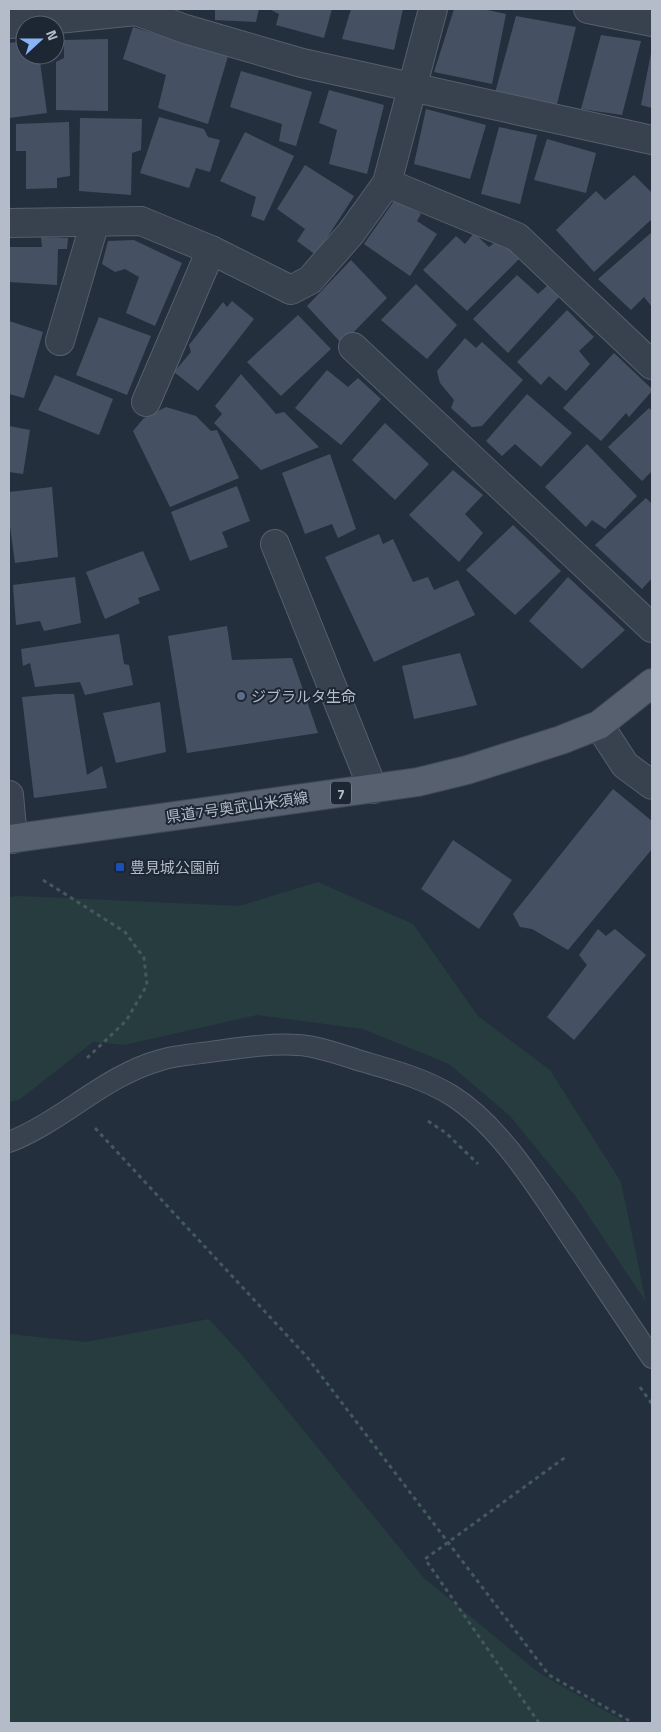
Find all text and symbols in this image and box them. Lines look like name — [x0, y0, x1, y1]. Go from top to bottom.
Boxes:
north arrow — [15, 15, 65, 65]
text: N — [41, 27, 64, 43]
place label: ジブラルタ生命 — [251, 685, 356, 708]
marker: ジブラルタ生命 — [235, 690, 247, 702]
road number: 7 — [331, 781, 351, 804]
street label: 県道7号奥武山米須線 — [164, 786, 310, 828]
place label: 豊見城公園前 — [130, 856, 220, 879]
marker: 豊見城公園前 — [114, 861, 126, 873]

